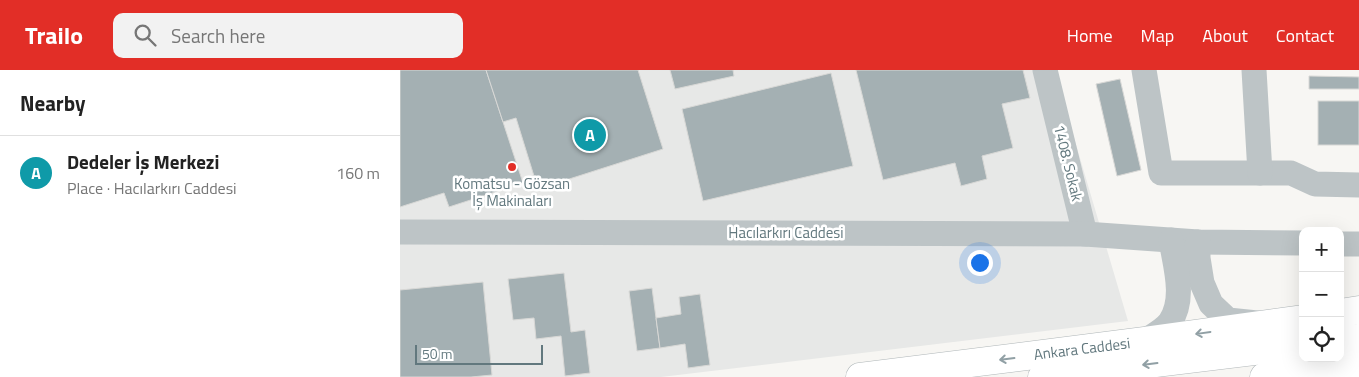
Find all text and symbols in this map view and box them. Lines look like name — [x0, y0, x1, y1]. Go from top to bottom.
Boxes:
search box — [113, 13, 463, 58]
text: Trailo — [25, 17, 83, 53]
icon: search — [131, 21, 159, 49]
text: Search here — [171, 21, 265, 50]
text: Home — [1067, 22, 1113, 49]
text: Map — [1141, 22, 1174, 49]
text: About — [1202, 22, 1248, 49]
text: Contact — [1276, 22, 1334, 49]
text: Nearby — [20, 87, 85, 119]
pin: A — [574, 116, 606, 154]
street label: 1408. Sokak — [1048, 122, 1089, 204]
text: Dedeler İş Merkezi — [67, 147, 219, 176]
text: A — [31, 161, 41, 185]
text: 160 m — [336, 161, 380, 185]
marker: Komatsu - Gözsan İş Makinaları — [506, 161, 518, 173]
place label: Komatsu - Gözsan İş Makinaları — [454, 172, 570, 212]
text: Place · Hacılarkırı Caddesi — [67, 176, 237, 200]
street label: Hacılarkırı Caddesi — [728, 221, 844, 244]
map controls — [1299, 227, 1344, 362]
button: + — [1299, 227, 1344, 272]
your location — [967, 250, 993, 276]
button: − — [1299, 272, 1344, 317]
button: locate — [1299, 317, 1344, 362]
one-way arrow — [1195, 328, 1211, 338]
street label: Ankara Caddesi — [1032, 331, 1132, 366]
scale bar — [415, 342, 542, 365]
text: 50 m — [422, 343, 452, 364]
one-way arrow — [999, 354, 1015, 364]
one-way arrow — [1142, 359, 1158, 369]

